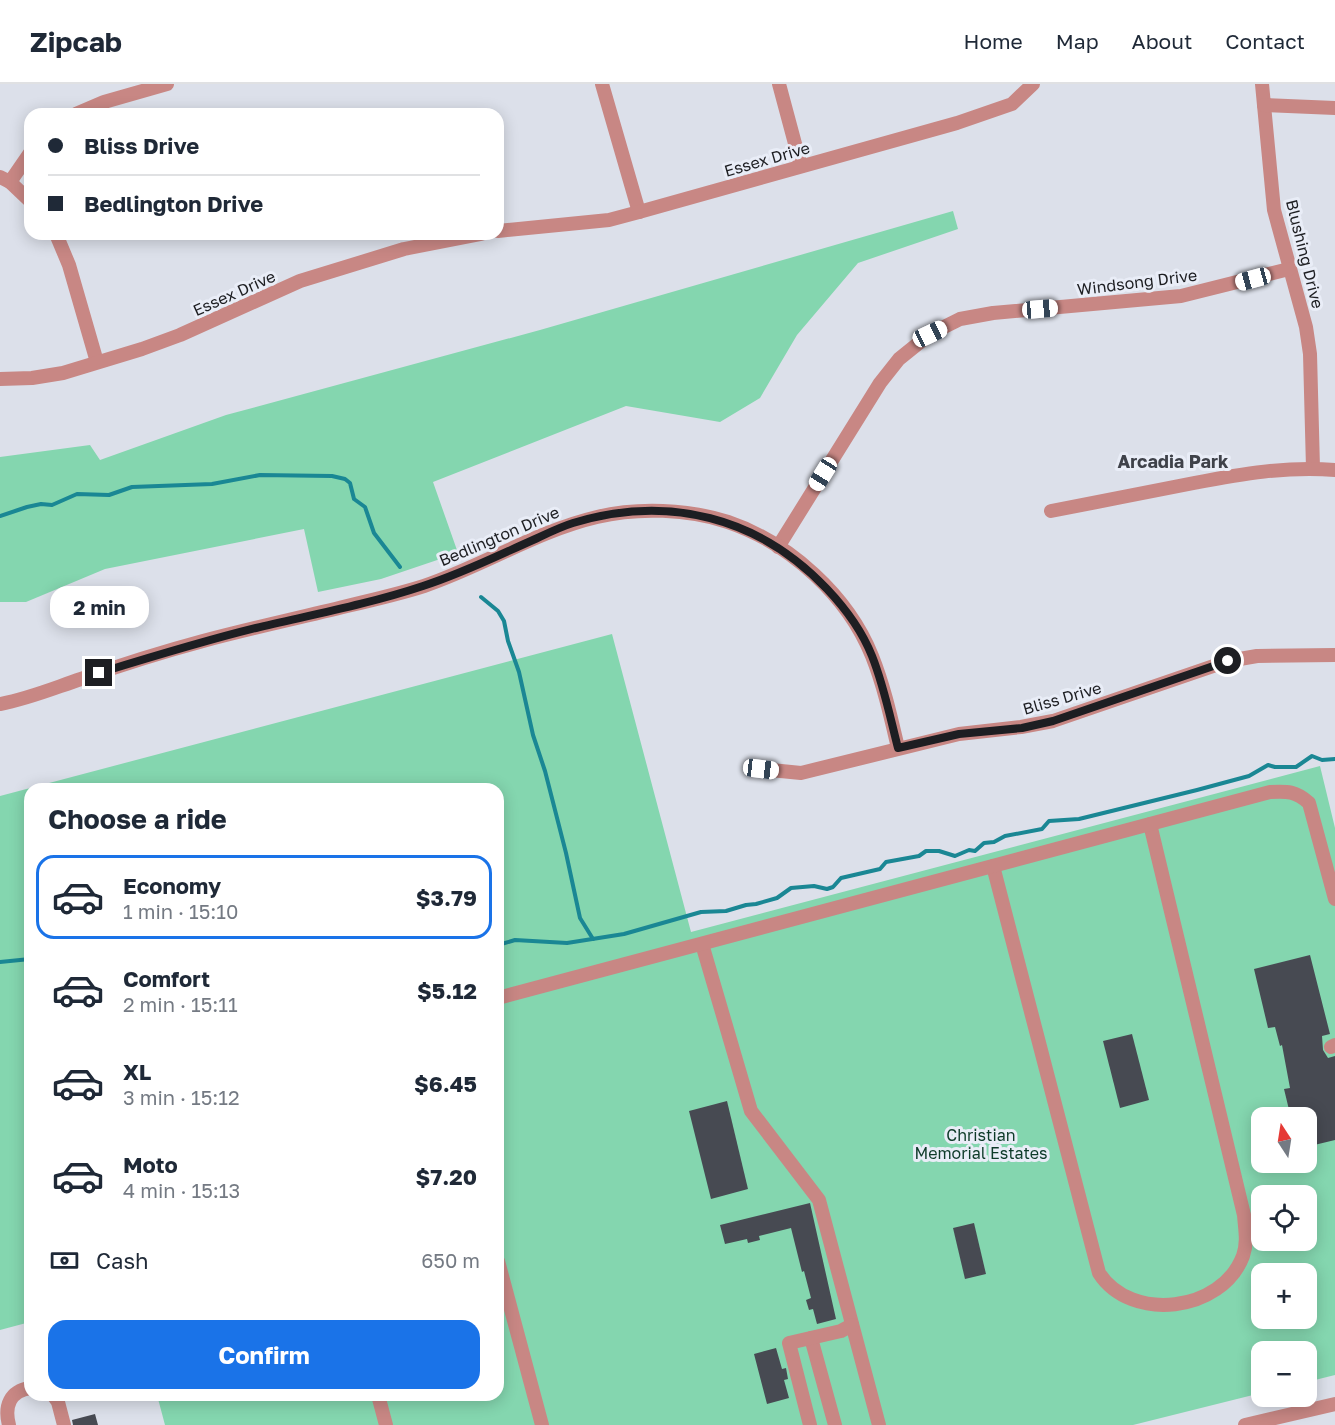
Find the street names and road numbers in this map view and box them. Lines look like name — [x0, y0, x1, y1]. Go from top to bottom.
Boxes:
street label: Essex Drive — [722, 137, 812, 181]
street label: Blushing Drive — [1282, 198, 1328, 310]
street label: Windsong Drive — [1076, 265, 1198, 299]
street label: Essex Drive — [190, 266, 278, 320]
street label: Bedlington Drive — [436, 502, 562, 570]
street label: Bliss Drive — [1020, 677, 1104, 719]

